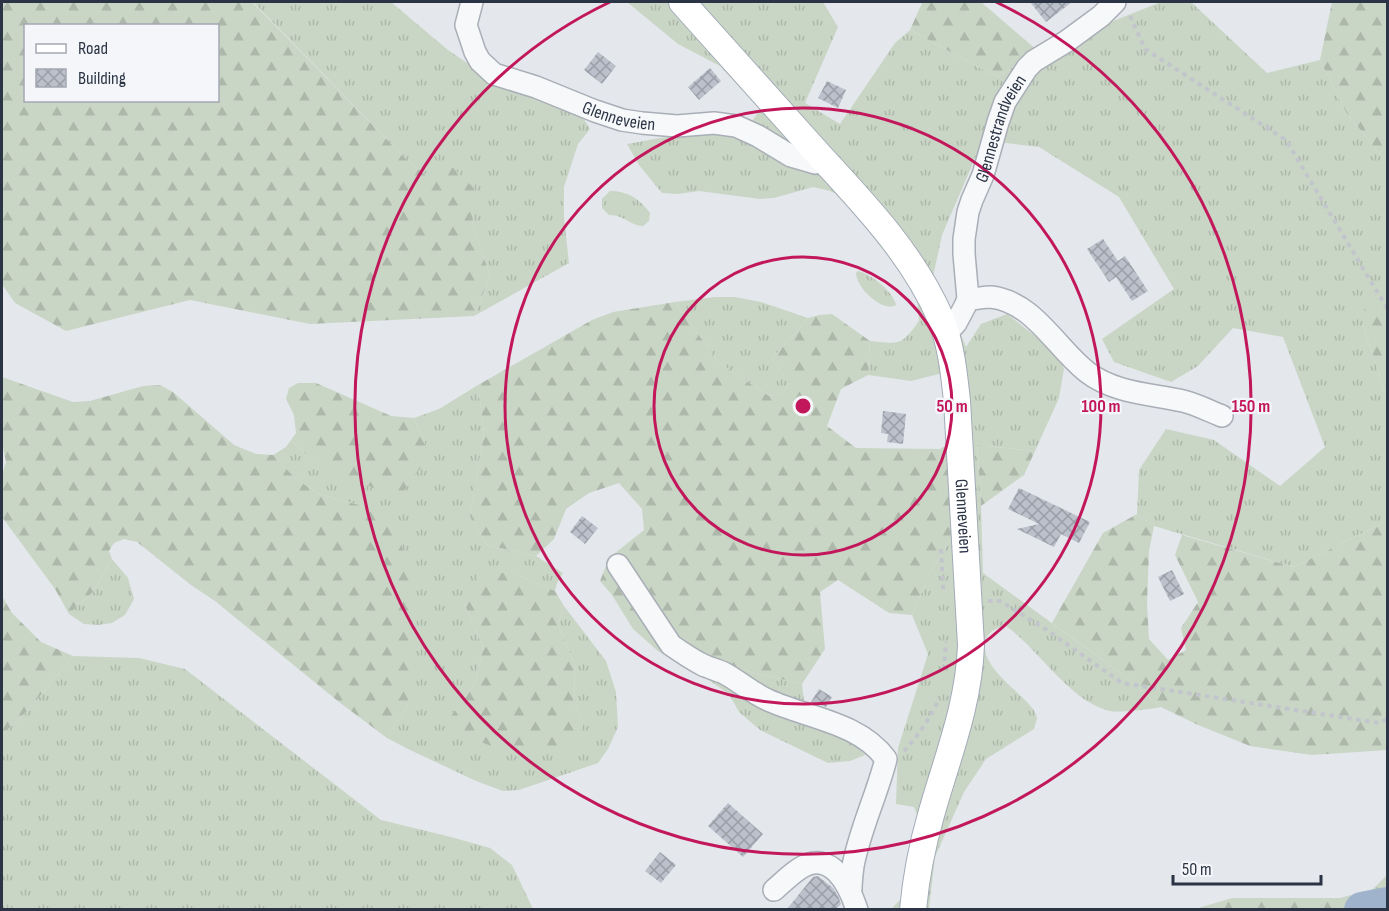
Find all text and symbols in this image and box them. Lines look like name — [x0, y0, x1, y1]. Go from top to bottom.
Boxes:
legend — [24, 24, 219, 102]
text: Road — [78, 38, 108, 59]
text: Building — [78, 68, 126, 89]
street label: Glennestrandveien — [971, 71, 1030, 186]
street label: Glenneveien — [579, 97, 656, 135]
centre of rings — [793, 396, 813, 416]
text: 50 m — [936, 396, 968, 417]
text: 100 m — [1082, 396, 1121, 417]
text: 150 m — [1232, 396, 1270, 417]
street label: Glenneveien — [951, 478, 976, 554]
scale bar — [1173, 848, 1322, 886]
text: 50 m — [1182, 859, 1212, 880]

